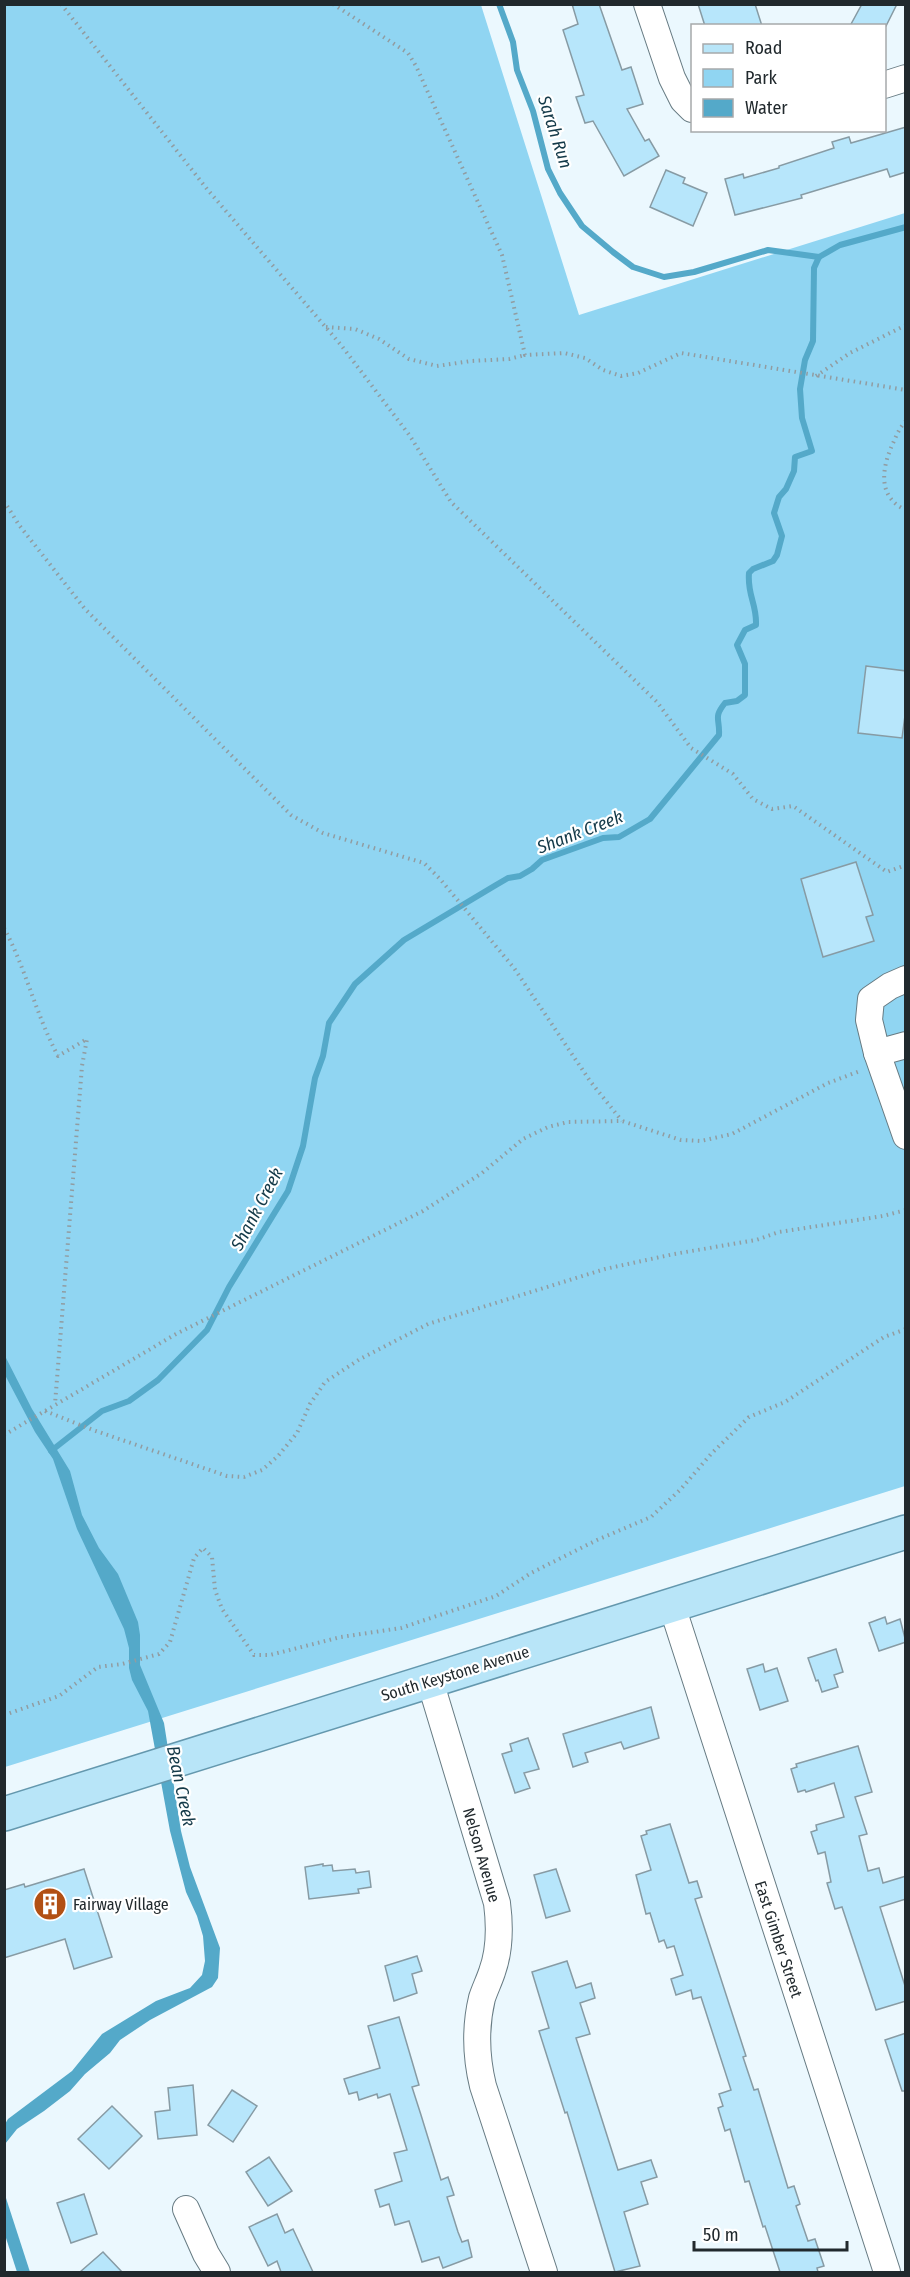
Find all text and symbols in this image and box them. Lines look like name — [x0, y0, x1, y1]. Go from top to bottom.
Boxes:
legend — [691, 24, 886, 132]
text: Road — [745, 37, 782, 59]
text: Park — [745, 67, 778, 89]
water label: Sarah Run — [533, 92, 577, 171]
text: Water — [745, 97, 788, 119]
water label: Shank Creek — [533, 805, 626, 859]
water label: Shank Creek — [226, 1164, 288, 1255]
street label: South Keystone Avenue — [379, 1642, 531, 1705]
water label: Bean Creek — [162, 1744, 200, 1828]
street label: Nelson Avenue — [459, 1806, 504, 1905]
street label: East Gimber Street — [751, 1878, 807, 2001]
building icon: Fairway Village — [32, 1886, 68, 1922]
place label: Fairway Village — [73, 1895, 169, 1914]
scale bar — [694, 2214, 847, 2252]
text: 50 m — [703, 2224, 739, 2246]

